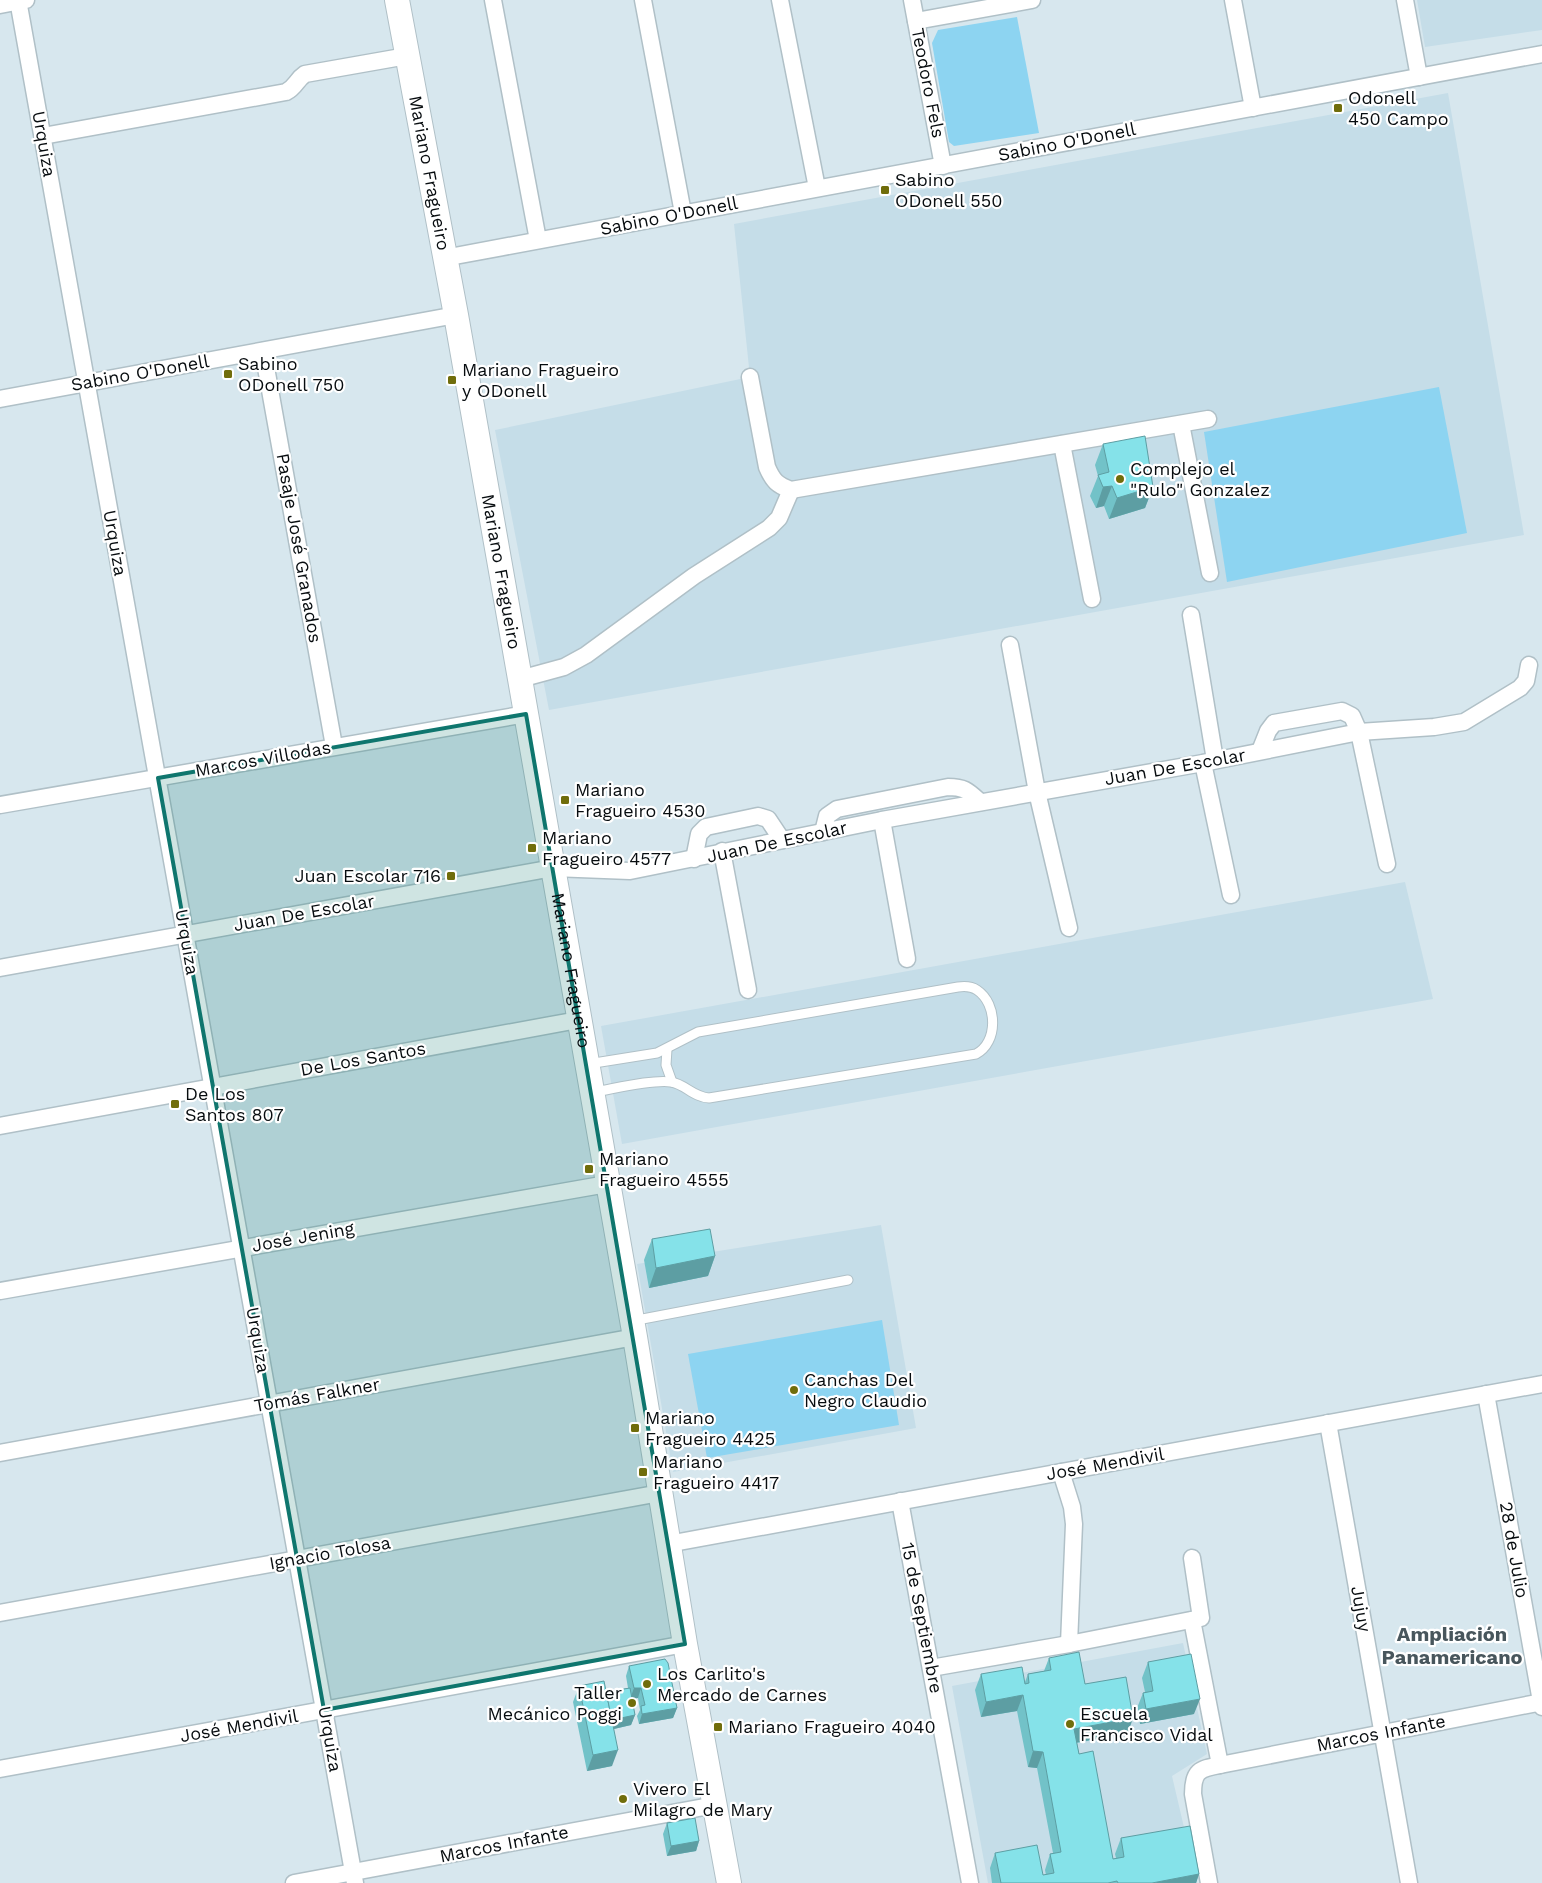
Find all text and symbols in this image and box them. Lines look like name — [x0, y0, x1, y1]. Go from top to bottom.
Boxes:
street label: Teodoro Fels — [908, 26, 949, 140]
place label: Odonell 450 Campo — [1348, 87, 1449, 129]
street label: Mariano Fragueiro — [405, 94, 455, 252]
marker: Odonell 450 Campo — [1332, 102, 1344, 114]
street label: Urquiza — [28, 109, 61, 179]
street label: Sabino O'Donell — [996, 118, 1138, 165]
place label: Sabino ODonell 550 — [895, 169, 1002, 211]
marker: Sabino ODonell 550 — [879, 184, 891, 196]
street label: Sabino O'Donell — [598, 192, 740, 239]
street label: Sabino O'Donell — [69, 350, 211, 395]
place label: Sabino ODonell 750 — [238, 353, 344, 395]
place label: Mariano Fragueiro y ODonell — [462, 359, 619, 401]
marker: Sabino ODonell 750 — [222, 368, 234, 380]
marker: Mariano Fragueiro y ODonell — [446, 374, 458, 386]
street label: Pasaje José Granados — [272, 452, 326, 644]
place label: Complejo el "Rulo" Gonzalez — [1130, 458, 1270, 500]
marker: Complejo el "Rulo" Gonzalez — [1114, 473, 1126, 485]
street label: Mariano Fragueiro — [478, 492, 526, 651]
street label: Urquiza — [99, 508, 132, 578]
street label: Marcos Villodas — [193, 736, 333, 781]
street label: Juan De Escolar — [1103, 744, 1247, 789]
place label: Mariano Fragueiro 4530 — [575, 779, 706, 821]
marker: Mariano Fragueiro 4530 — [559, 794, 571, 806]
street label: Juan De Escolar — [705, 816, 849, 867]
place label: Mariano Fragueiro 4577 — [542, 827, 671, 869]
marker: Mariano Fragueiro 4577 — [526, 842, 538, 854]
place label: Juan Escolar 716 — [294, 865, 441, 886]
marker: Juan Escolar 716 — [445, 870, 457, 882]
street label: Juan De Escolar — [232, 890, 376, 935]
street label: Mariano Fragueiro — [548, 891, 595, 1050]
street label: Urquiza — [171, 907, 204, 977]
street label: De Los Santos — [299, 1037, 427, 1080]
place label: De Los Santos 807 — [185, 1083, 284, 1125]
marker: De Los Santos 807 — [169, 1098, 181, 1110]
place label: Mariano Fragueiro 4555 — [599, 1148, 729, 1190]
marker: Mariano Fragueiro 4555 — [583, 1163, 595, 1175]
street label: José Jening — [250, 1217, 356, 1256]
street label: Urquiza — [242, 1305, 275, 1375]
place label: Canchas Del Negro Claudio — [804, 1369, 927, 1411]
street label: Tomás Falkner — [252, 1373, 382, 1416]
marker: Canchas Del Negro Claudio — [788, 1384, 800, 1396]
place label: Mariano Fragueiro 4425 — [645, 1407, 775, 1449]
marker: Mariano Fragueiro 4425 — [629, 1422, 641, 1434]
street label: José Mendivil — [1044, 1443, 1166, 1484]
place label: Mariano Fragueiro 4417 — [653, 1451, 779, 1493]
marker: Mariano Fragueiro 4417 — [637, 1466, 649, 1478]
street label: 28 de Julio — [1496, 1500, 1533, 1600]
street label: Ignacio Tolosa — [268, 1531, 392, 1574]
street label: 15 de Septiembre — [898, 1541, 947, 1695]
street label: Jujuy — [1347, 1584, 1376, 1634]
district label: Ampliación Panamericano — [1381, 1622, 1523, 1669]
place label: Los Carlito's Mercado de Carnes — [657, 1663, 827, 1705]
marker: Los Carlito's Mercado de Carnes — [641, 1678, 653, 1690]
place label: Taller Mecánico Poggi — [488, 1682, 622, 1724]
marker: Taller Mecánico Poggi — [626, 1697, 638, 1709]
place label: Escuela Francisco Vidal — [1080, 1703, 1213, 1745]
street label: Urquiza — [314, 1704, 347, 1774]
street label: José Mendivil — [178, 1705, 300, 1746]
street label: Marcos Infante — [1315, 1710, 1447, 1755]
place label: Mariano Fragueiro 4040 — [728, 1716, 936, 1737]
marker: Escuela Francisco Vidal — [1064, 1718, 1076, 1730]
marker: Mariano Fragueiro 4040 — [712, 1721, 724, 1733]
place label: Vivero El Milagro de Mary — [633, 1778, 773, 1820]
marker: Vivero El Milagro de Mary — [617, 1793, 629, 1805]
street label: Marcos Infante — [438, 1821, 570, 1866]

